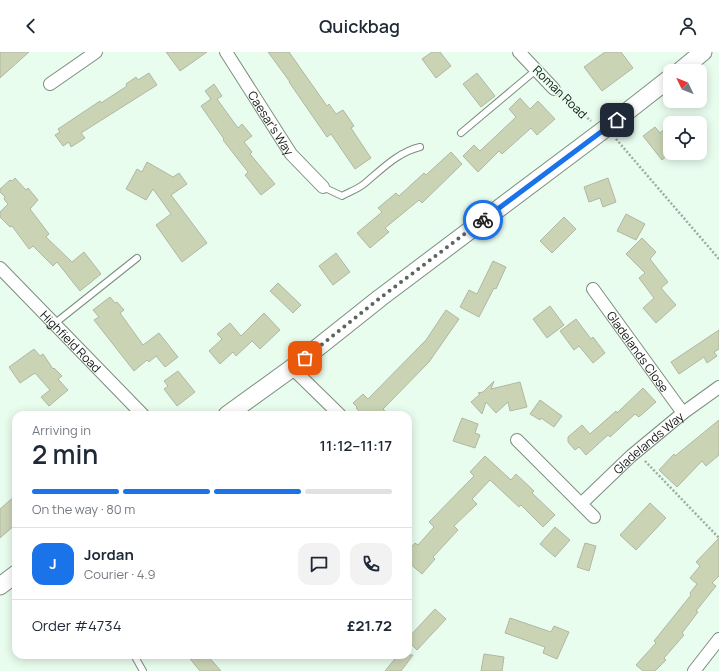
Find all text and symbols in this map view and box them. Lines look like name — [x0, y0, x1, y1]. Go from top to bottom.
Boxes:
text: Quickbag — [319, 14, 400, 38]
icon: back — [20, 15, 42, 37]
icon: person — [677, 15, 699, 37]
street label: Roman Road — [529, 62, 591, 122]
north arrow — [663, 64, 707, 108]
map controls — [663, 64, 707, 160]
street label: Caesar's Way — [244, 87, 298, 159]
pin — [600, 103, 634, 137]
icon: home — [606, 109, 628, 131]
button: locate — [663, 116, 707, 160]
courier — [463, 200, 503, 240]
icon: bike — [472, 209, 494, 231]
street label: Highfield Road — [37, 306, 105, 376]
street label: Gladelands Close — [603, 307, 673, 395]
pin — [288, 341, 322, 375]
icon: bag — [294, 347, 316, 369]
street label: Gladelands Way — [609, 407, 687, 478]
text: Arriving in — [32, 421, 91, 439]
text: 11:12–11:17 — [320, 435, 392, 456]
text: 2 min — [32, 436, 98, 472]
text: On the way · 80 m — [32, 500, 135, 518]
button: chat — [298, 543, 340, 585]
button: phone — [350, 543, 392, 585]
text: Jordan — [84, 544, 134, 565]
text: J — [49, 553, 57, 574]
text: Courier · 4.9 — [84, 565, 156, 583]
text: Order #4734 — [32, 615, 122, 636]
text: £21.72 — [347, 615, 392, 636]

